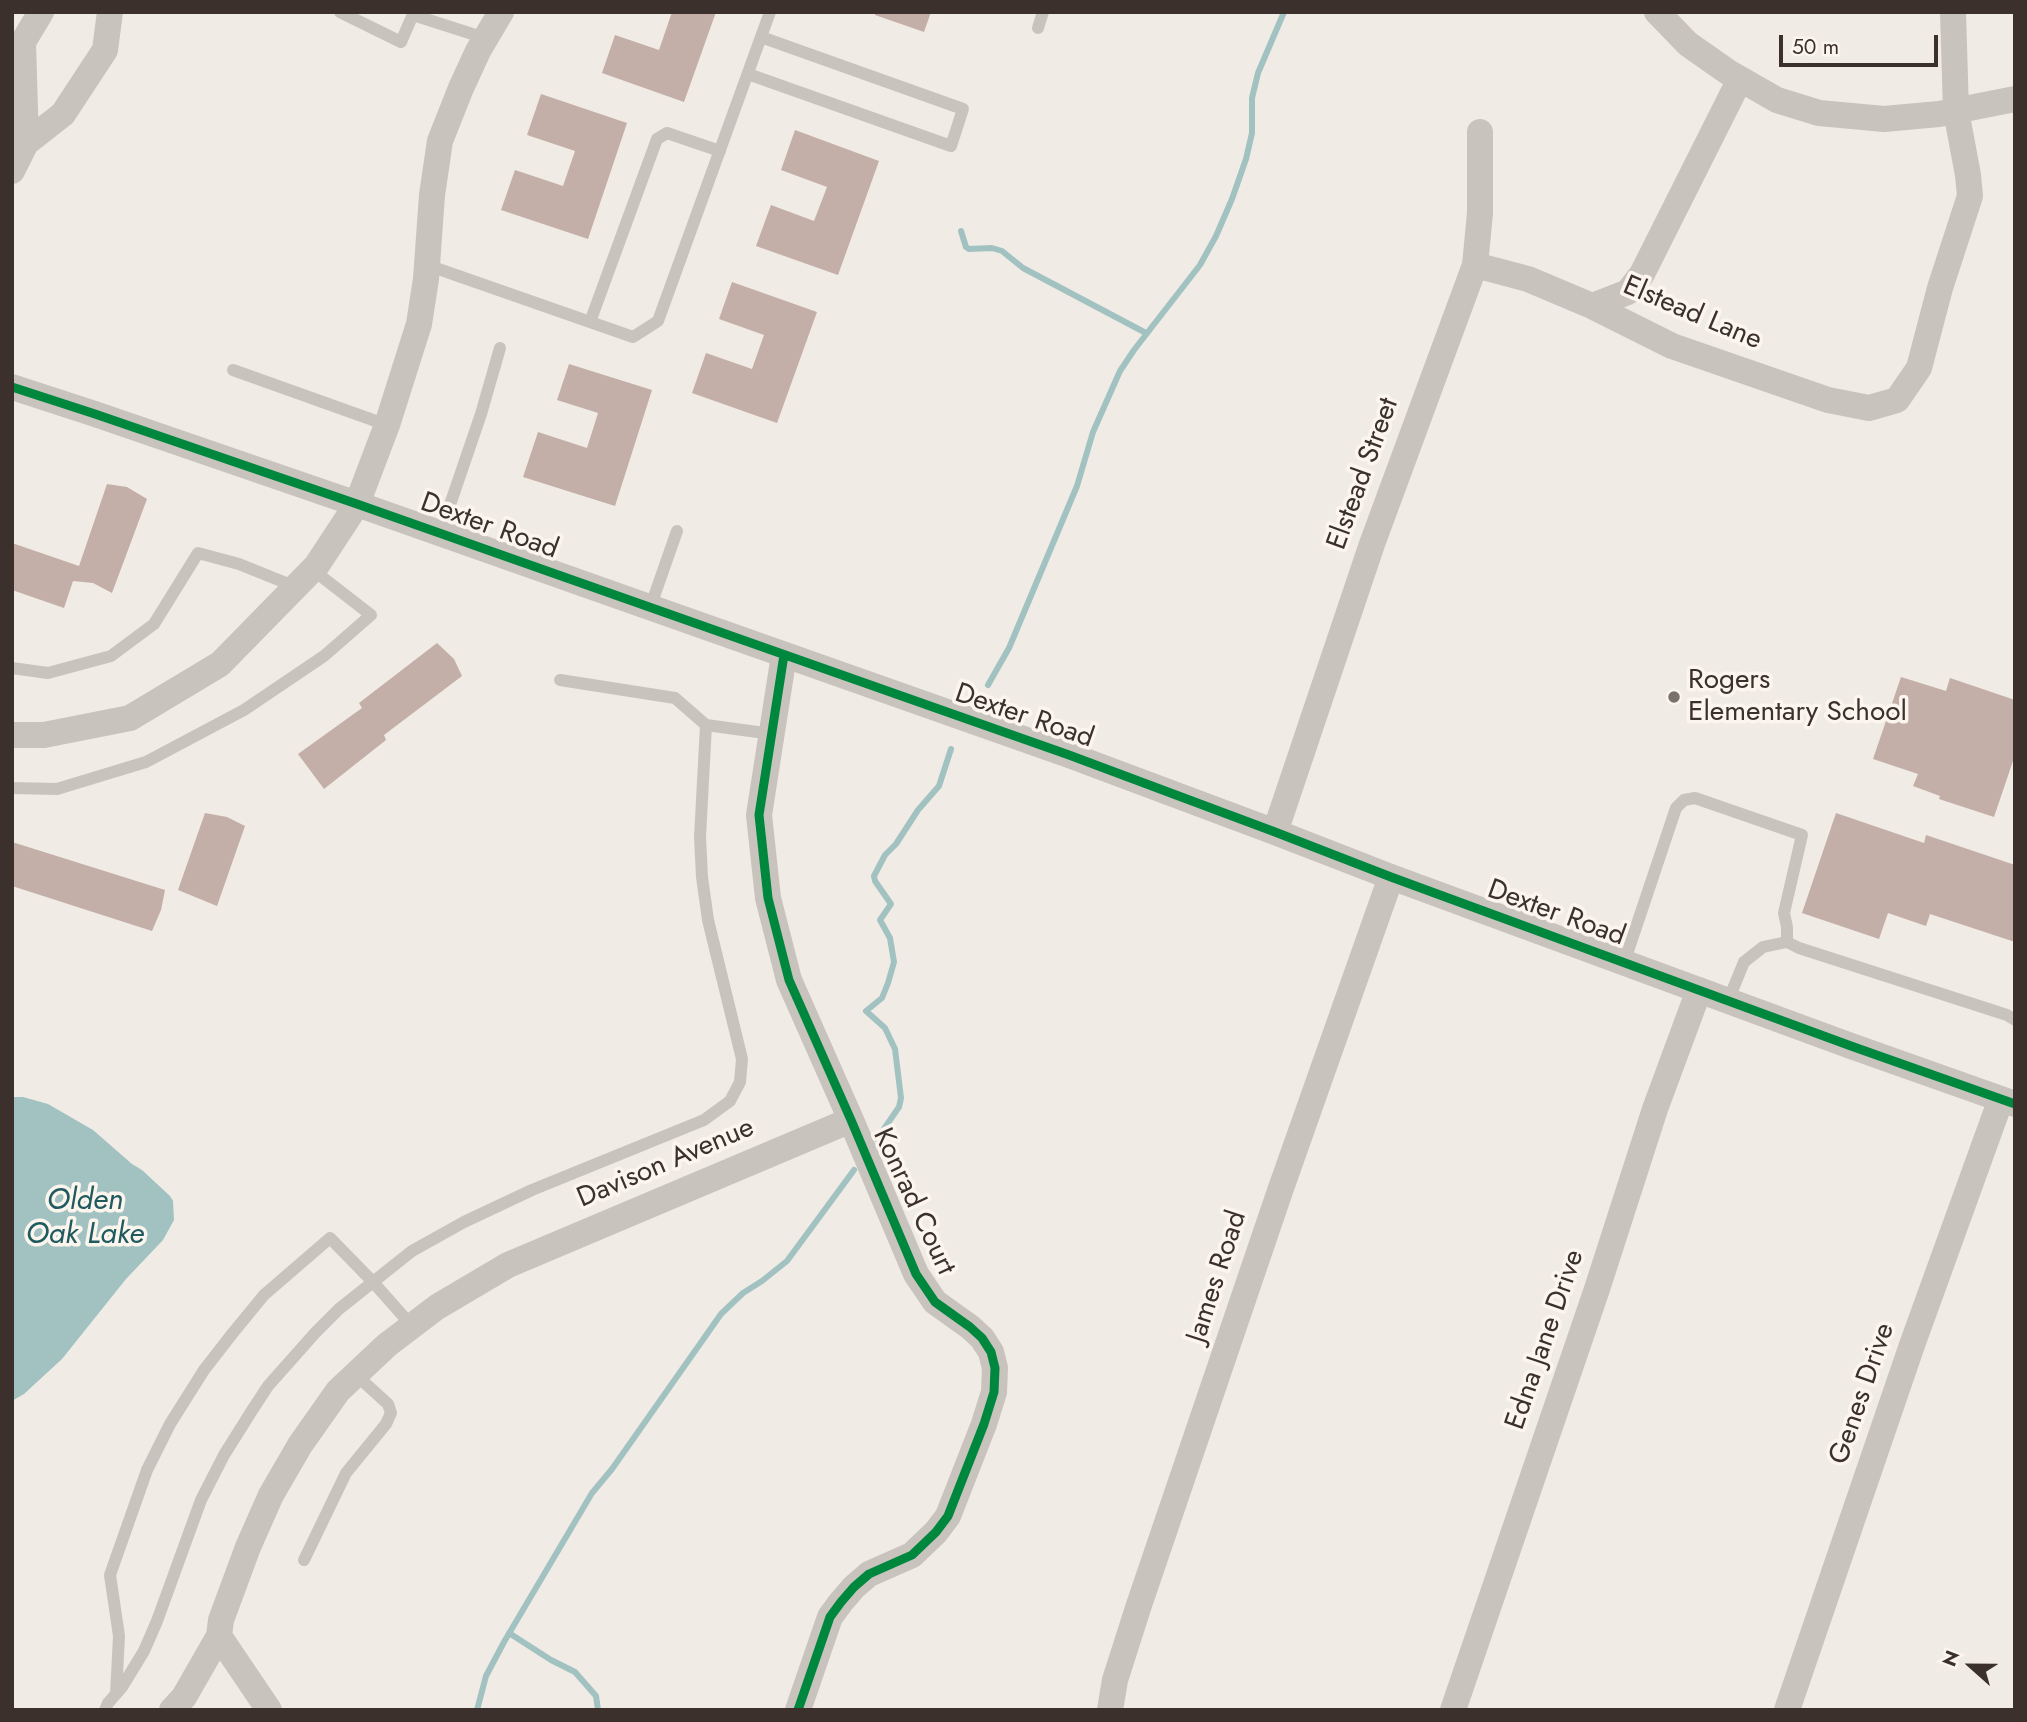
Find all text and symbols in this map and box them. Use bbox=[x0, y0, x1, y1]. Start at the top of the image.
scale bar bbox=[1782, 21, 1941, 65]
text: 50 m bbox=[1792, 32, 1839, 62]
street label: Elstead Lane bbox=[1618, 270, 1766, 358]
street label: Elstead Street bbox=[1321, 394, 1407, 554]
street label: Dexter Road bbox=[415, 487, 563, 567]
place label: Rogers Elementary School bbox=[1688, 664, 1907, 730]
street label: Dexter Road bbox=[950, 678, 1098, 756]
marker: Rogers Elementary School bbox=[1666, 689, 1682, 705]
street label: Dexter Road bbox=[1482, 874, 1630, 954]
street label: Davison Avenue bbox=[573, 1112, 759, 1216]
street label: Konrad Court bbox=[864, 1123, 962, 1281]
water label: Olden Oak Lake bbox=[26, 1184, 144, 1254]
street label: James Road bbox=[1181, 1207, 1255, 1347]
street label: Edna Jane Drive bbox=[1500, 1246, 1592, 1434]
street label: Genes Drive bbox=[1823, 1319, 1903, 1469]
north arrow bbox=[1936, 1631, 2006, 1701]
text: N bbox=[1936, 1646, 1966, 1670]

